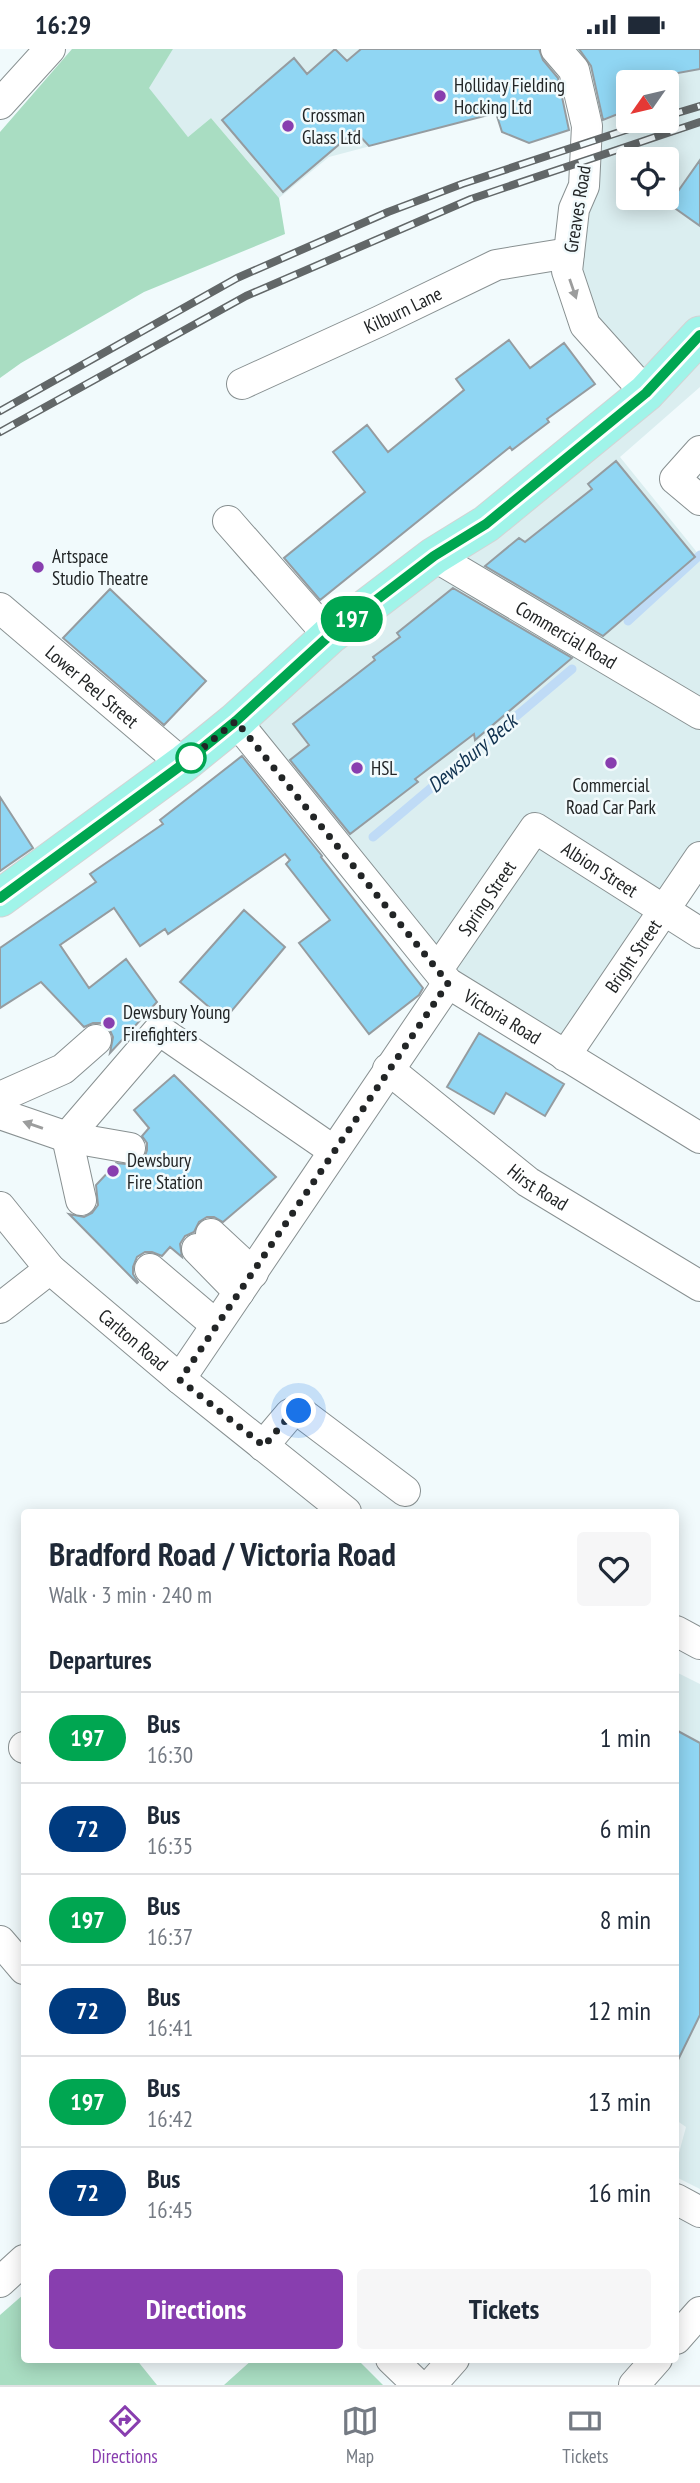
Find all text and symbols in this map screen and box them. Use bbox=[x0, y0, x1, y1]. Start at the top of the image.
text: 16:29 bbox=[35, 8, 91, 41]
north arrow bbox=[616, 70, 679, 133]
map controls bbox=[616, 70, 679, 210]
place label: Holliday Fielding Hocking Ltd bbox=[454, 73, 565, 119]
marker: Holliday Fielding Hocking Ltd bbox=[432, 88, 448, 104]
place label: Crossman Glass Ltd bbox=[302, 103, 365, 149]
marker: Crossman Glass Ltd bbox=[280, 118, 296, 134]
button: locate bbox=[616, 147, 679, 210]
street label: Greaves Road bbox=[558, 164, 596, 254]
one-way arrow bbox=[568, 278, 579, 299]
street label: Kilburn Lane bbox=[360, 281, 446, 339]
place label: Artspace Studio Theatre bbox=[52, 544, 148, 590]
marker: Artspace Studio Theatre bbox=[30, 559, 46, 575]
street label: Commercial Road bbox=[511, 595, 621, 674]
line badge: 197 bbox=[312, 596, 392, 642]
text: 197 bbox=[335, 603, 369, 634]
street label: Lower Peel Street bbox=[41, 640, 144, 733]
water label: Dewsbury Beck bbox=[422, 706, 525, 798]
unlabelled marker bbox=[176, 743, 206, 773]
marker: Commercial Road Car Park bbox=[603, 755, 619, 771]
place label: HSL bbox=[371, 756, 397, 780]
marker: HSL bbox=[349, 760, 365, 776]
place label: Commercial Road Car Park bbox=[566, 773, 657, 819]
street label: Albion Street bbox=[557, 836, 643, 903]
street label: Spring Street bbox=[453, 855, 521, 940]
street label: Bright Street bbox=[600, 914, 667, 997]
street label: Victoria Road bbox=[459, 983, 546, 1049]
place label: Dewsbury Young Firefighters bbox=[123, 1000, 230, 1046]
marker: Dewsbury Young Firefighters bbox=[101, 1015, 117, 1031]
one-way arrow bbox=[23, 1119, 44, 1130]
place label: Dewsbury Fire Station bbox=[127, 1148, 203, 1194]
street label: Hirst Road bbox=[503, 1158, 573, 1216]
marker: Dewsbury Fire Station bbox=[105, 1163, 121, 1179]
street label: Carlton Road bbox=[94, 1303, 173, 1376]
your location bbox=[281, 1393, 316, 1428]
text: Bradford Road / Victoria Road bbox=[49, 1532, 396, 1575]
button: heart bbox=[577, 1532, 651, 1606]
text: Walk · 3 min · 240 m bbox=[49, 1580, 212, 1609]
text: Departures bbox=[49, 1643, 152, 1676]
text: Bus bbox=[147, 1707, 180, 1740]
text: 1 min bbox=[600, 1721, 651, 1754]
text: 197 bbox=[70, 1722, 105, 1753]
text: 16:30 bbox=[147, 1740, 193, 1769]
text: Bus bbox=[147, 1798, 180, 1831]
text: 6 min bbox=[600, 1812, 651, 1845]
text: 72 bbox=[76, 1813, 99, 1844]
text: 16:35 bbox=[147, 1831, 193, 1860]
text: Bus bbox=[147, 1889, 180, 1922]
text: 8 min bbox=[600, 1903, 651, 1936]
text: 197 bbox=[70, 1904, 105, 1935]
text: 16:37 bbox=[147, 1922, 193, 1951]
text: Bus bbox=[147, 1980, 180, 2013]
text: 12 min bbox=[588, 1994, 651, 2027]
text: 72 bbox=[76, 1995, 99, 2026]
text: 16:41 bbox=[147, 2013, 193, 2042]
text: Bus bbox=[147, 2071, 180, 2104]
text: 13 min bbox=[588, 2085, 651, 2118]
text: 197 bbox=[70, 2086, 105, 2117]
text: 16:42 bbox=[147, 2104, 193, 2133]
text: Bus bbox=[147, 2162, 180, 2195]
text: 16 min bbox=[588, 2176, 651, 2209]
text: 72 bbox=[76, 2177, 99, 2208]
text: 16:45 bbox=[147, 2195, 193, 2224]
button: Directions bbox=[49, 2269, 343, 2349]
button: Tickets bbox=[357, 2269, 651, 2349]
tab: Directions bbox=[92, 2402, 158, 2468]
tab: Map bbox=[341, 2402, 379, 2468]
tab: Tickets bbox=[562, 2402, 608, 2468]

